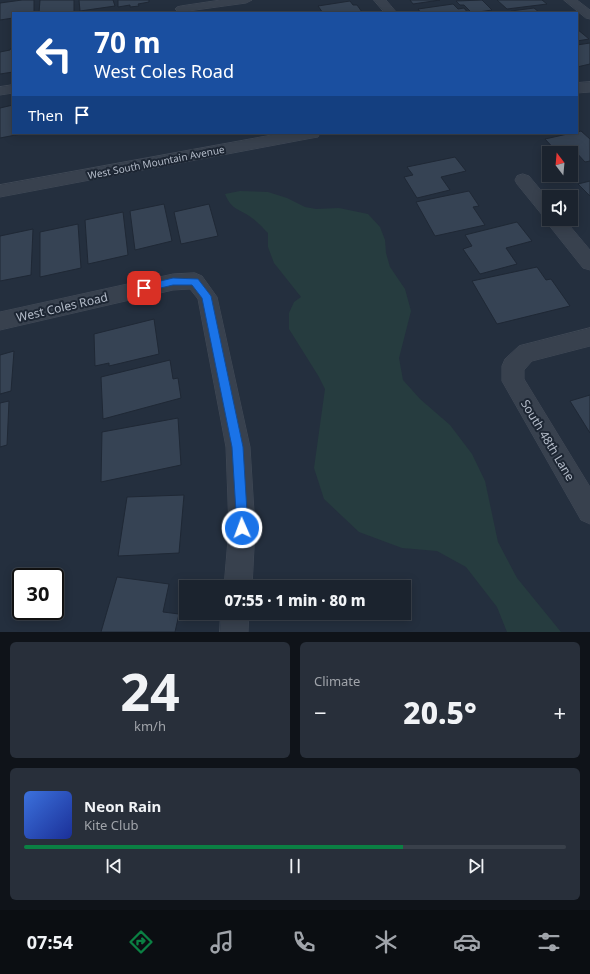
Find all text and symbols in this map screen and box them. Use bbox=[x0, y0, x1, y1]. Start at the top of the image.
text: 70 m bbox=[94, 23, 161, 61]
icon: left bbox=[28, 28, 80, 80]
text: West Coles Road bbox=[94, 59, 234, 83]
icon: arrive bbox=[71, 104, 93, 126]
text: Then bbox=[28, 105, 63, 125]
street label: West South Mountain Avenue bbox=[86, 142, 226, 182]
north arrow bbox=[542, 146, 578, 182]
map controls bbox=[542, 146, 578, 226]
button: sound bbox=[542, 190, 578, 226]
pin bbox=[127, 271, 161, 305]
icon: arrive bbox=[133, 277, 155, 299]
street label: West Coles Road bbox=[15, 288, 109, 326]
street label: South 48th Lane bbox=[517, 396, 579, 484]
position arrow bbox=[221, 507, 263, 549]
speed limit sign: 30 bbox=[12, 568, 64, 620]
text: 07:55 · 1 min · 80 m bbox=[224, 590, 366, 610]
text: 24 bbox=[120, 655, 180, 726]
text: Climate bbox=[314, 672, 360, 690]
text: 20.5° bbox=[403, 692, 477, 733]
text: − bbox=[314, 697, 327, 727]
text: + bbox=[553, 697, 566, 727]
text: km/h bbox=[134, 717, 166, 735]
text: Neon Rain bbox=[84, 796, 161, 816]
text: Kite Club bbox=[84, 816, 138, 834]
icon: previous bbox=[103, 855, 125, 877]
icon: pause bbox=[284, 855, 306, 877]
icon: next bbox=[465, 855, 487, 877]
icon: directions bbox=[127, 928, 155, 956]
icon: music bbox=[208, 928, 236, 956]
icon: phone bbox=[290, 928, 318, 956]
icon: climate bbox=[372, 928, 400, 956]
icon: car bbox=[453, 928, 481, 956]
icon: filters bbox=[535, 928, 563, 956]
text: 07:54 bbox=[27, 930, 73, 954]

